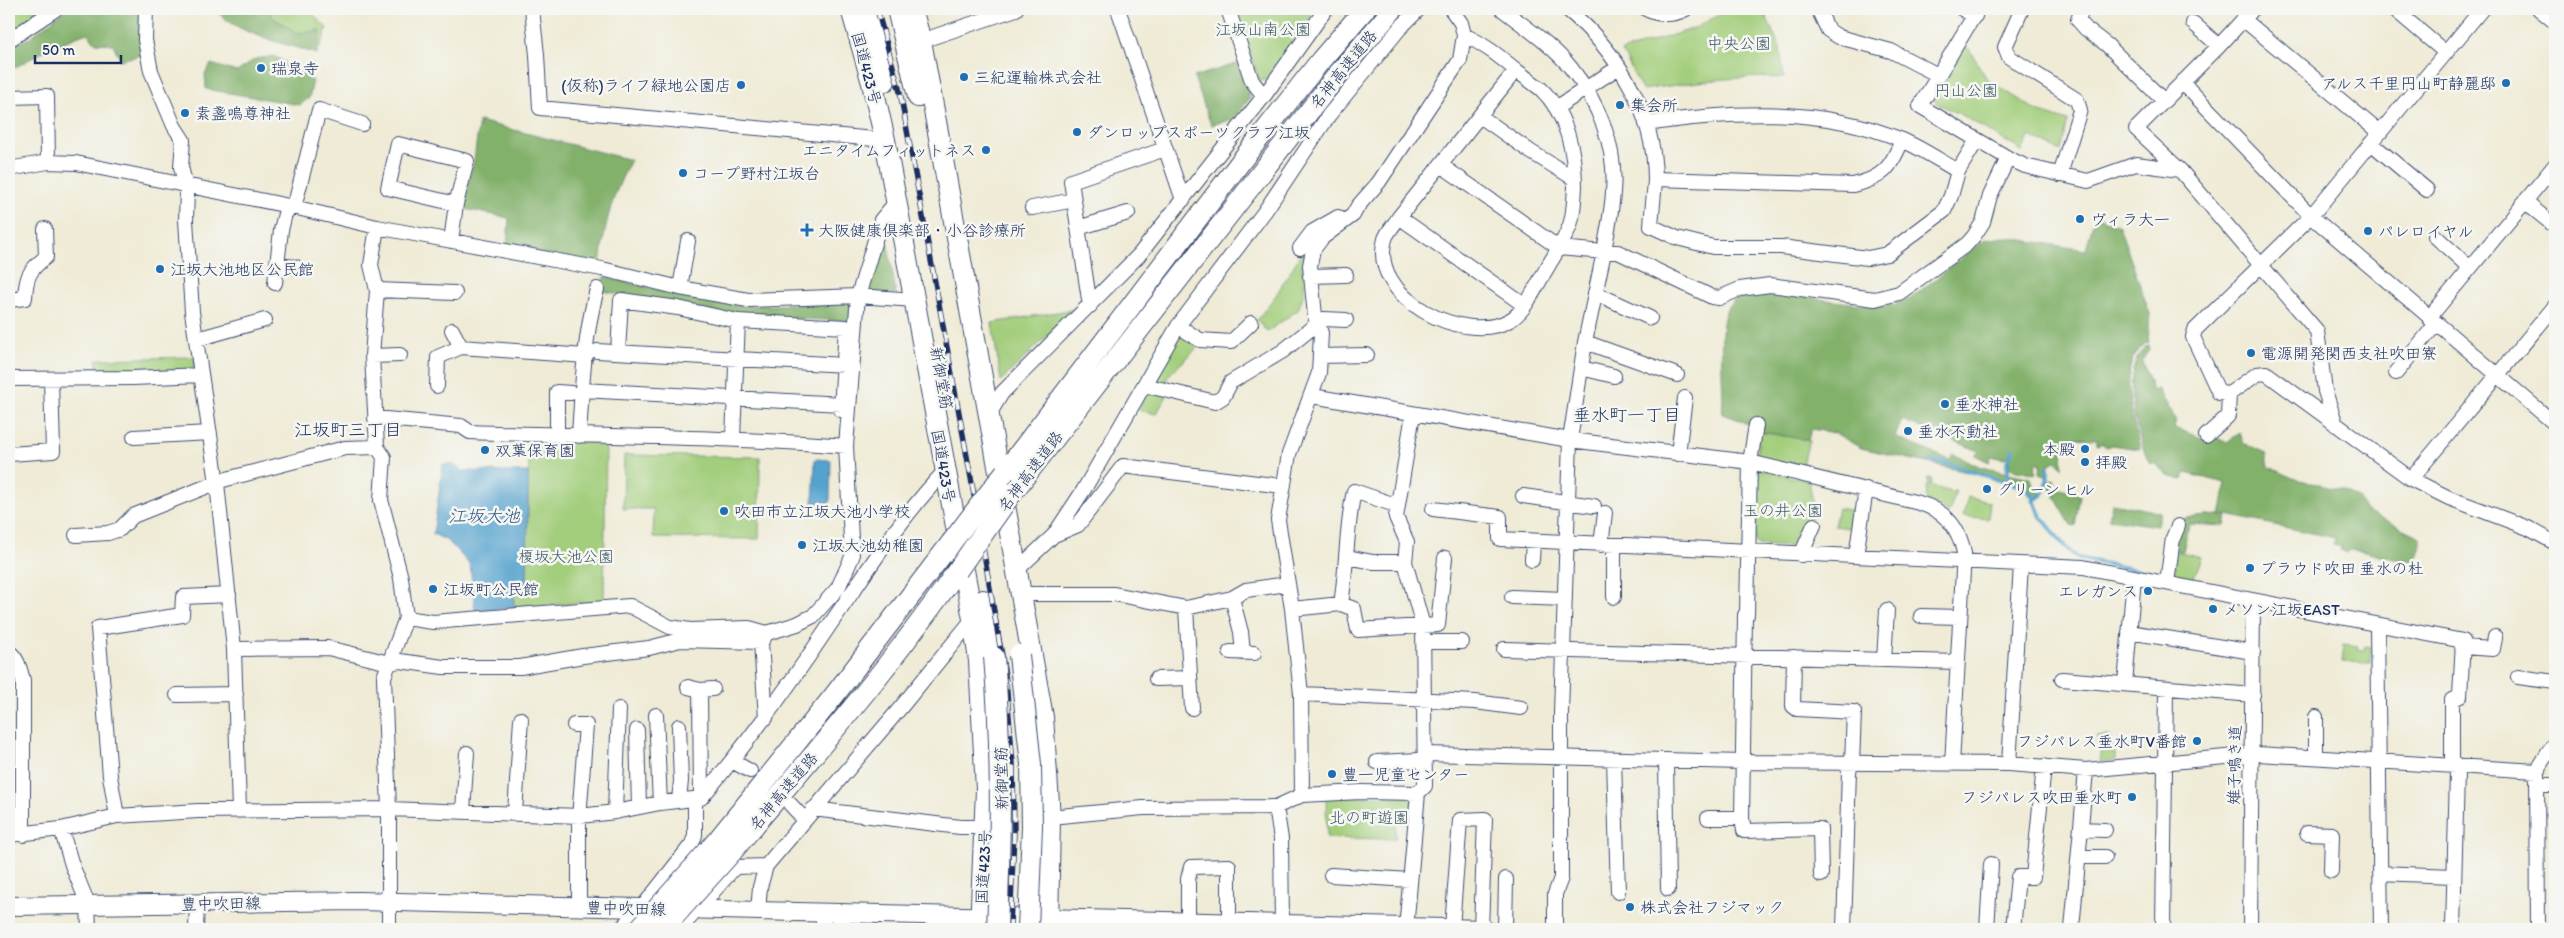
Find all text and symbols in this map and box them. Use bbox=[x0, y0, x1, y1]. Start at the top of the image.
park label: 江坂山南公園 bbox=[1215, 20, 1311, 39]
street label: 名神高速道路 bbox=[1306, 26, 1381, 113]
street label: 国道423号 bbox=[848, 30, 885, 107]
scale bar bbox=[35, 32, 121, 64]
park label: 中央公園 bbox=[1707, 34, 1771, 53]
text: 50 m bbox=[42, 41, 75, 59]
place label: 瑞泉寺 bbox=[271, 59, 319, 78]
marker: 瑞泉寺 bbox=[255, 62, 267, 74]
place label: 三紀運輸株式会社 bbox=[974, 68, 1102, 87]
marker: 三紀運輸株式会社 bbox=[958, 71, 970, 83]
place label: アルス千里円山町静麗邸 bbox=[2321, 74, 2496, 93]
place label: (仮称)ライフ緑地公園店 bbox=[561, 76, 731, 95]
marker: アルス千里円山町静麗邸 bbox=[2500, 77, 2512, 89]
marker: (仮称)ライフ緑地公園店 bbox=[735, 79, 747, 91]
park label: 円山公園 bbox=[1934, 81, 1998, 100]
place label: 集会所 bbox=[1630, 96, 1678, 115]
marker: 集会所 bbox=[1614, 99, 1626, 111]
place label: 素盞嗚尊神社 bbox=[195, 104, 291, 123]
marker: 素盞嗚尊神社 bbox=[179, 107, 191, 119]
place label: ダンロップスポーツクラブ江坂 bbox=[1087, 123, 1310, 142]
marker: ダンロップスポーツクラブ江坂 bbox=[1071, 126, 1083, 138]
place label: エニタイムフィットネス bbox=[802, 141, 976, 160]
marker: エニタイムフィットネス bbox=[980, 144, 992, 156]
place label: コープ野村江坂台 bbox=[693, 164, 820, 183]
marker: コープ野村江坂台 bbox=[677, 167, 689, 179]
place label: ヴィラ大一 bbox=[2090, 210, 2170, 229]
marker: ヴィラ大一 bbox=[2074, 213, 2086, 225]
place label: 大阪健康倶楽部・小谷診療所 bbox=[818, 221, 1026, 240]
place label: パレロイヤル bbox=[2378, 222, 2474, 241]
marker: 大阪健康倶楽部・小谷診療所 bbox=[800, 223, 814, 237]
marker: パレロイヤル bbox=[2362, 225, 2374, 237]
place label: 江坂大池地区公民館 bbox=[170, 260, 314, 279]
marker: 江坂大池地区公民館 bbox=[154, 263, 166, 275]
place label: 電源開発関西支社吹田寮 bbox=[2261, 344, 2437, 363]
street label: 新御堂筋 bbox=[927, 345, 956, 411]
marker: 電源開発関西支社吹田寮 bbox=[2245, 347, 2257, 359]
place label: 垂水神社 bbox=[1955, 395, 2019, 414]
marker: 垂水神社 bbox=[1939, 398, 1951, 410]
district label: 垂水町一丁目 bbox=[1573, 404, 1681, 426]
district label: 江坂町三丁目 bbox=[294, 419, 402, 441]
place label: 垂水不動社 bbox=[1918, 422, 1998, 441]
marker: 垂水不動社 bbox=[1902, 425, 1914, 437]
street label: 名神高速道路 bbox=[994, 427, 1067, 515]
street label: 国道423号 bbox=[928, 428, 959, 505]
place label: 本殿 bbox=[2043, 440, 2075, 459]
place label: 双葉保育園 bbox=[495, 441, 575, 460]
marker: 本殿 bbox=[2079, 443, 2091, 455]
marker: 双葉保育園 bbox=[479, 444, 491, 456]
place label: 拝殿 bbox=[2095, 453, 2127, 472]
marker: 拝殿 bbox=[2079, 456, 2091, 468]
place label: グリーン ヒル bbox=[1997, 480, 2095, 499]
marker: グリーン ヒル bbox=[1981, 483, 1993, 495]
park label: 玉の井公園 bbox=[1743, 501, 1823, 520]
place label: 吹田市立江坂大池小学校 bbox=[734, 502, 910, 521]
water label: 江坂大池 bbox=[448, 505, 521, 527]
marker: 吹田市立江坂大池小学校 bbox=[718, 505, 730, 517]
place label: 江坂大池幼稚園 bbox=[812, 536, 924, 555]
marker: 江坂大池幼稚園 bbox=[796, 539, 808, 551]
park label: 榎坂大池公園 bbox=[518, 547, 614, 566]
place label: プラウド吹田 垂水の杜 bbox=[2260, 559, 2424, 578]
marker: プラウド吹田 垂水の杜 bbox=[2244, 562, 2256, 574]
place label: 江坂町公民館 bbox=[443, 580, 539, 599]
place label: エレガンス bbox=[2058, 582, 2138, 601]
marker: 江坂町公民館 bbox=[427, 583, 439, 595]
marker: エレガンス bbox=[2142, 585, 2154, 597]
place label: メソン江坂EAST bbox=[2223, 600, 2340, 619]
marker: メソン江坂EAST bbox=[2207, 603, 2219, 615]
street label: 雉子鳴き道 bbox=[2224, 725, 2245, 805]
place label: フジパレス垂水町V番館 bbox=[2017, 732, 2187, 751]
marker: フジパレス垂水町V番館 bbox=[2191, 735, 2203, 747]
street label: 新御堂筋 bbox=[991, 746, 1012, 810]
street label: 名神高速道路 bbox=[745, 748, 822, 834]
place label: 豊一児童センター bbox=[1342, 765, 1469, 784]
marker: 豊一児童センター bbox=[1326, 768, 1338, 780]
place label: フジパレス吹田垂水町 bbox=[1961, 788, 2122, 807]
marker: フジパレス吹田垂水町 bbox=[2126, 791, 2138, 803]
park label: 北の町遊園 bbox=[1329, 808, 1409, 827]
street label: 国道423号 bbox=[972, 829, 995, 905]
street label: 豊中吹田線 bbox=[181, 893, 261, 914]
street label: 豊中吹田線 bbox=[586, 898, 666, 919]
place label: 株式会社フジマック bbox=[1640, 898, 1784, 917]
marker: 株式会社フジマック bbox=[1624, 901, 1636, 913]

